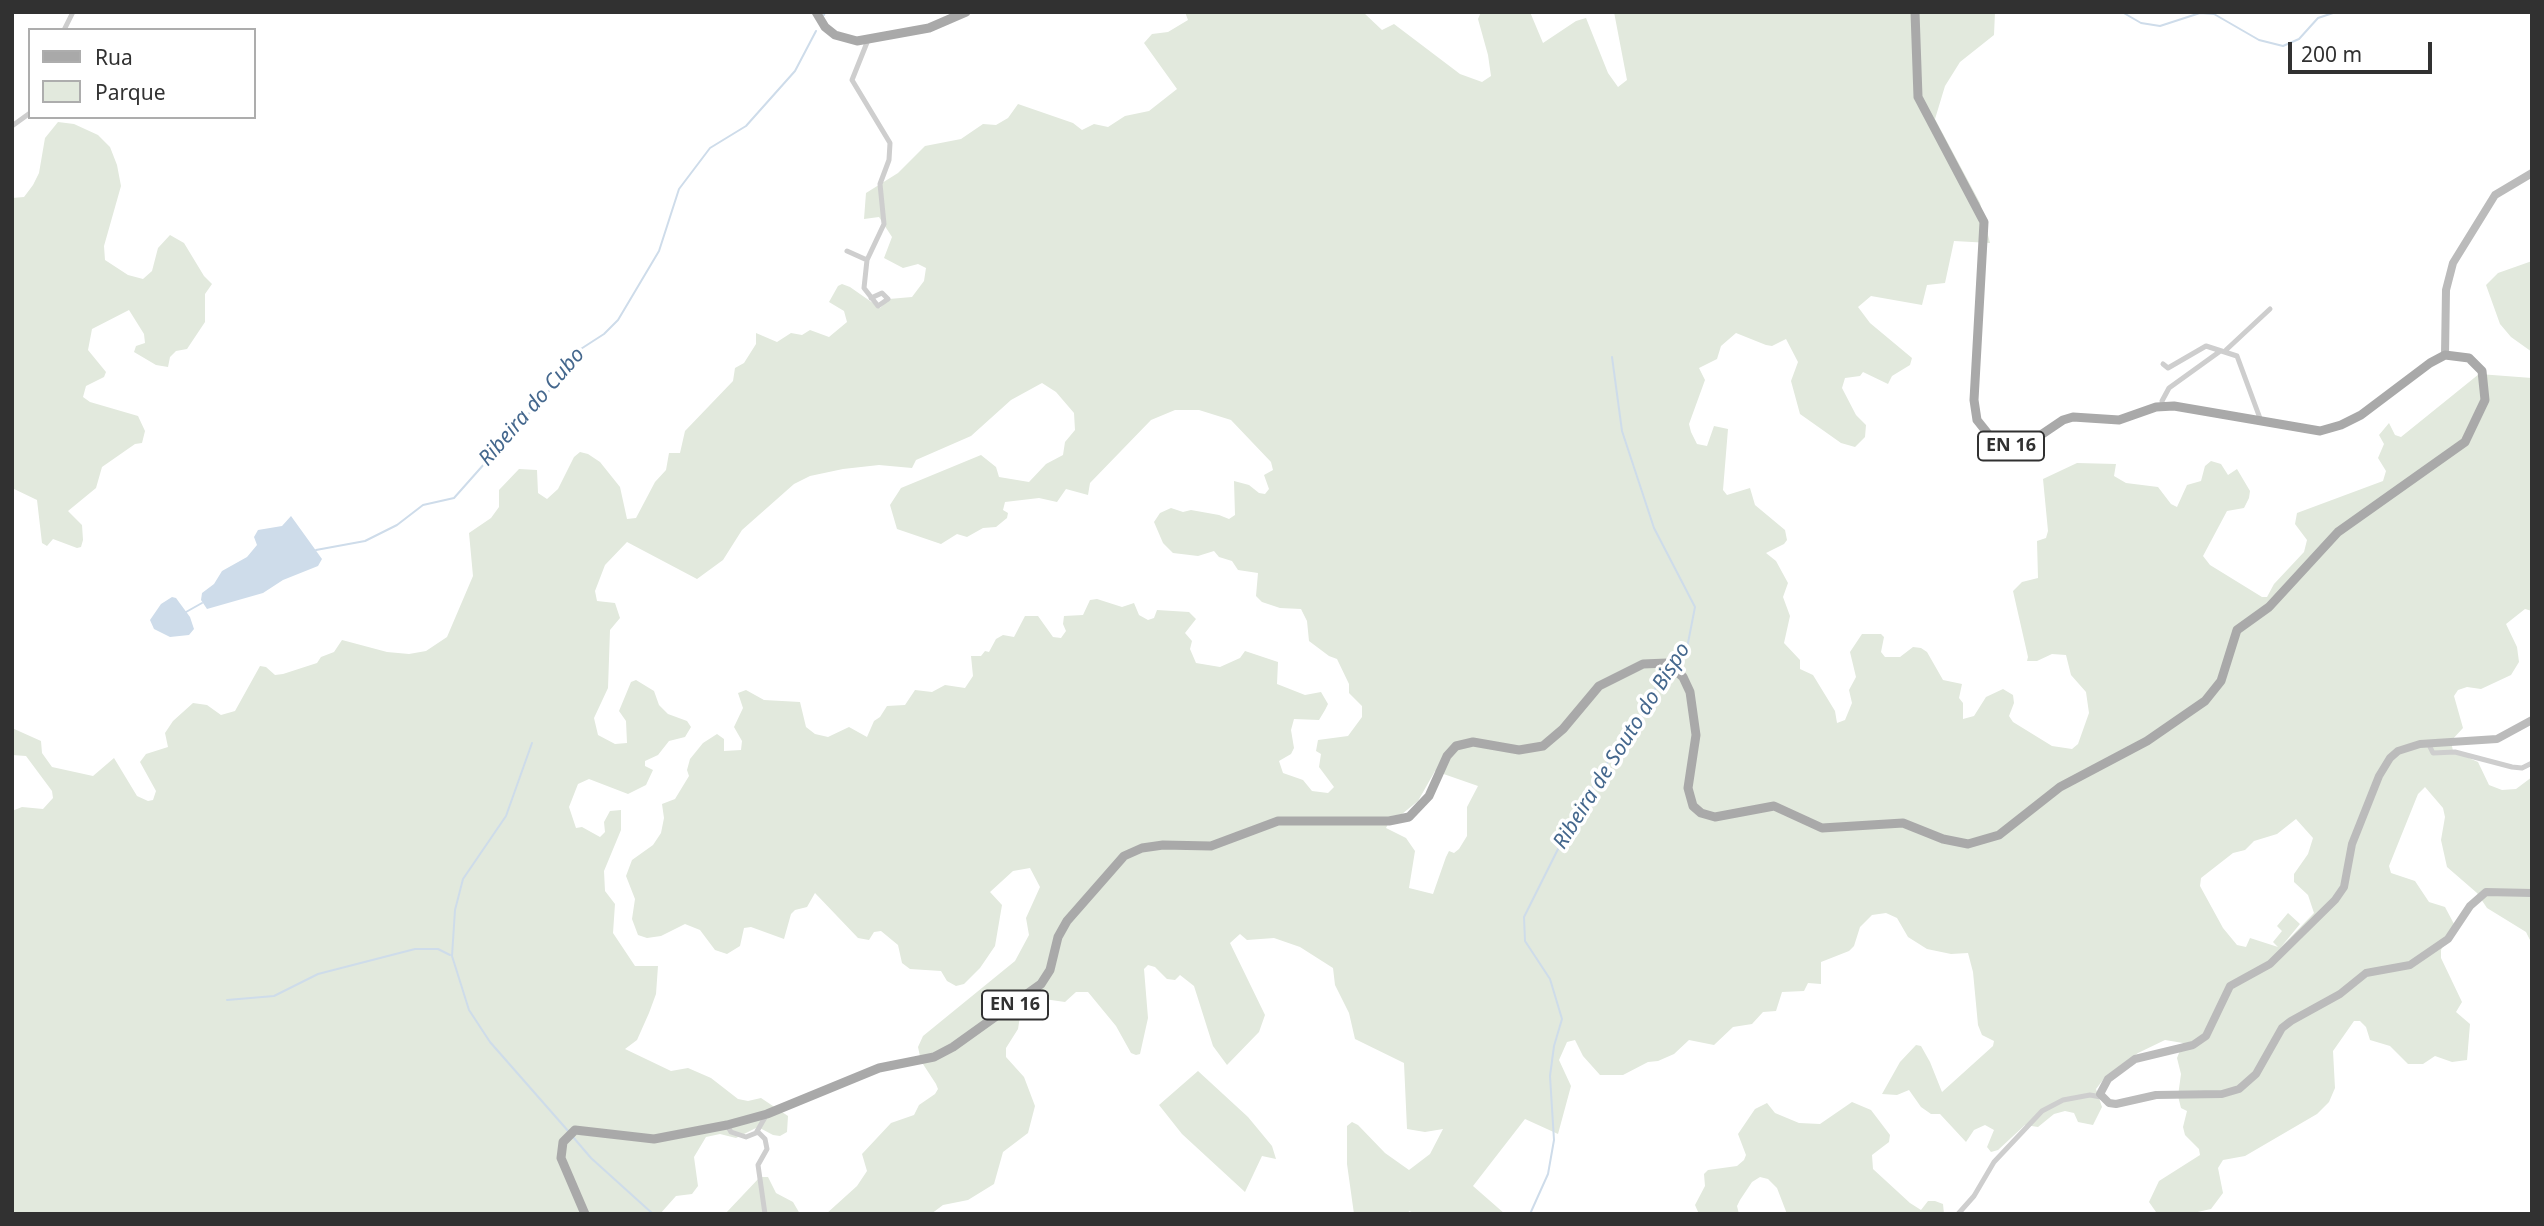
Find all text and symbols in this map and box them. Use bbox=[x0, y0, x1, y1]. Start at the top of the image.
legend bbox=[28, 28, 256, 119]
scale bar bbox=[2292, 28, 2436, 72]
text: 200 m bbox=[2301, 40, 2362, 68]
text: Rua bbox=[95, 43, 133, 71]
text: Parque bbox=[95, 78, 165, 106]
water label: Ribeira do Cubo bbox=[474, 343, 590, 471]
road number: EN 16 bbox=[1978, 432, 2044, 461]
water label: Ribeira de Souto do Bispo bbox=[1548, 638, 1696, 854]
road number: EN 16 bbox=[982, 990, 1048, 1020]

